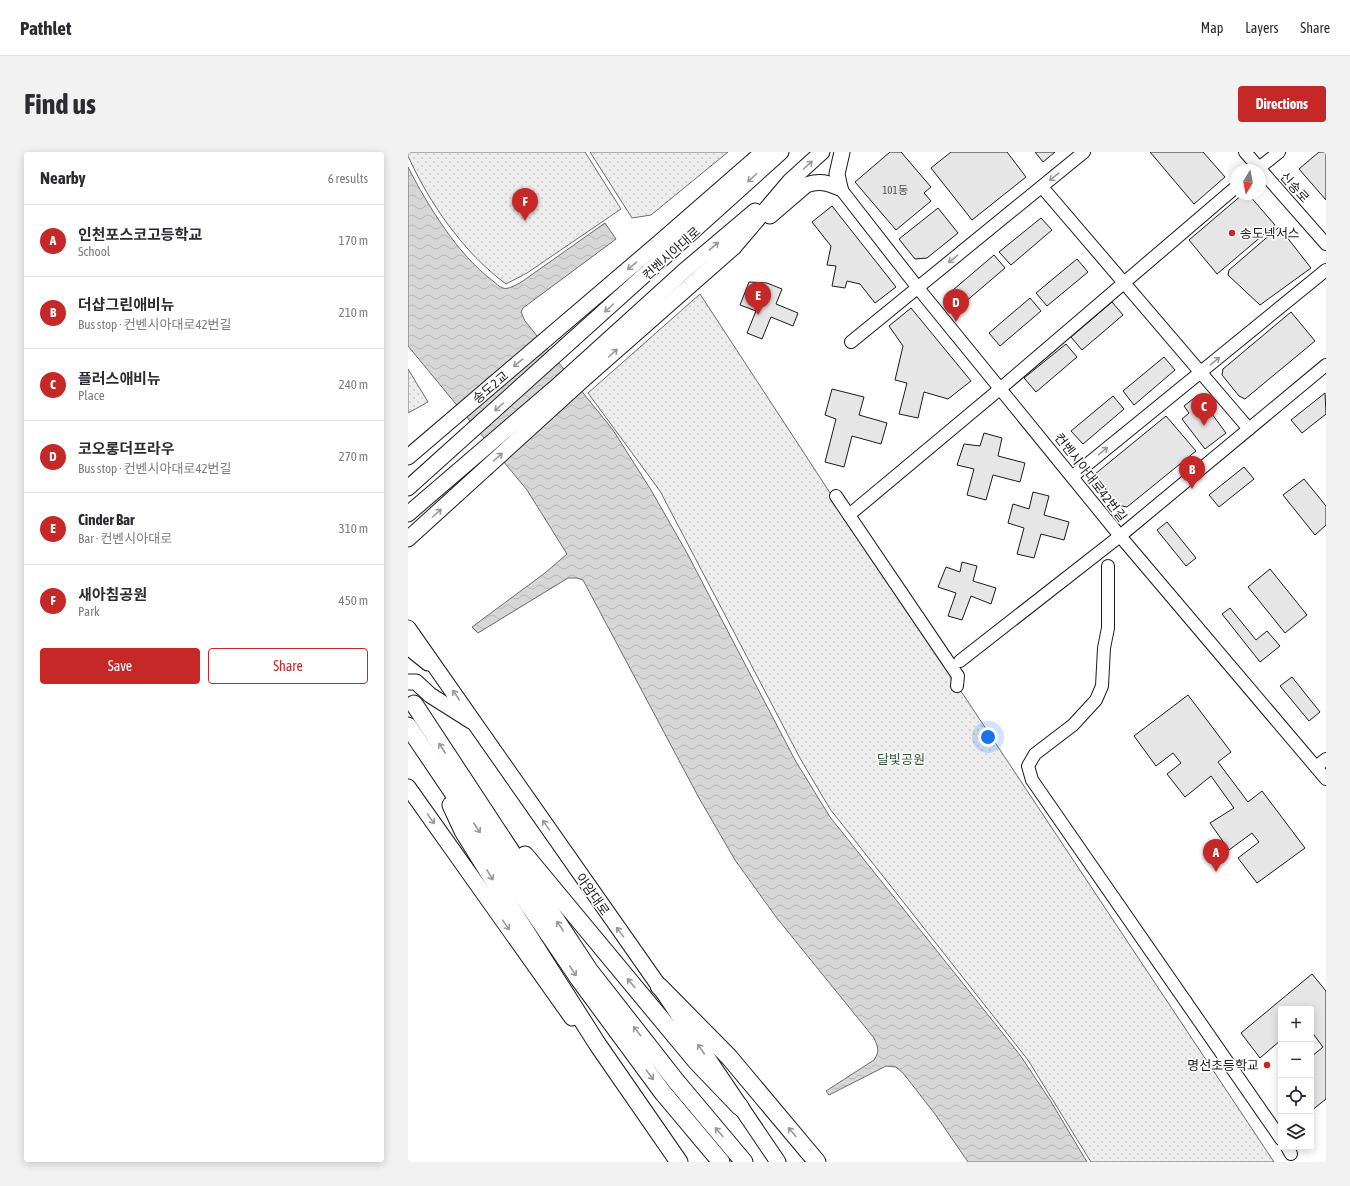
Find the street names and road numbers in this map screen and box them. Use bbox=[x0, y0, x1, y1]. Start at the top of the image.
street label: 신송로 bbox=[1277, 169, 1312, 206]
street label: 컨벤시아대로 bbox=[640, 224, 703, 283]
street label: 송도2교 bbox=[469, 368, 511, 407]
street label: 컨벤시아대로42번길 bbox=[1051, 430, 1130, 524]
street label: 아암대로 bbox=[573, 870, 612, 918]

